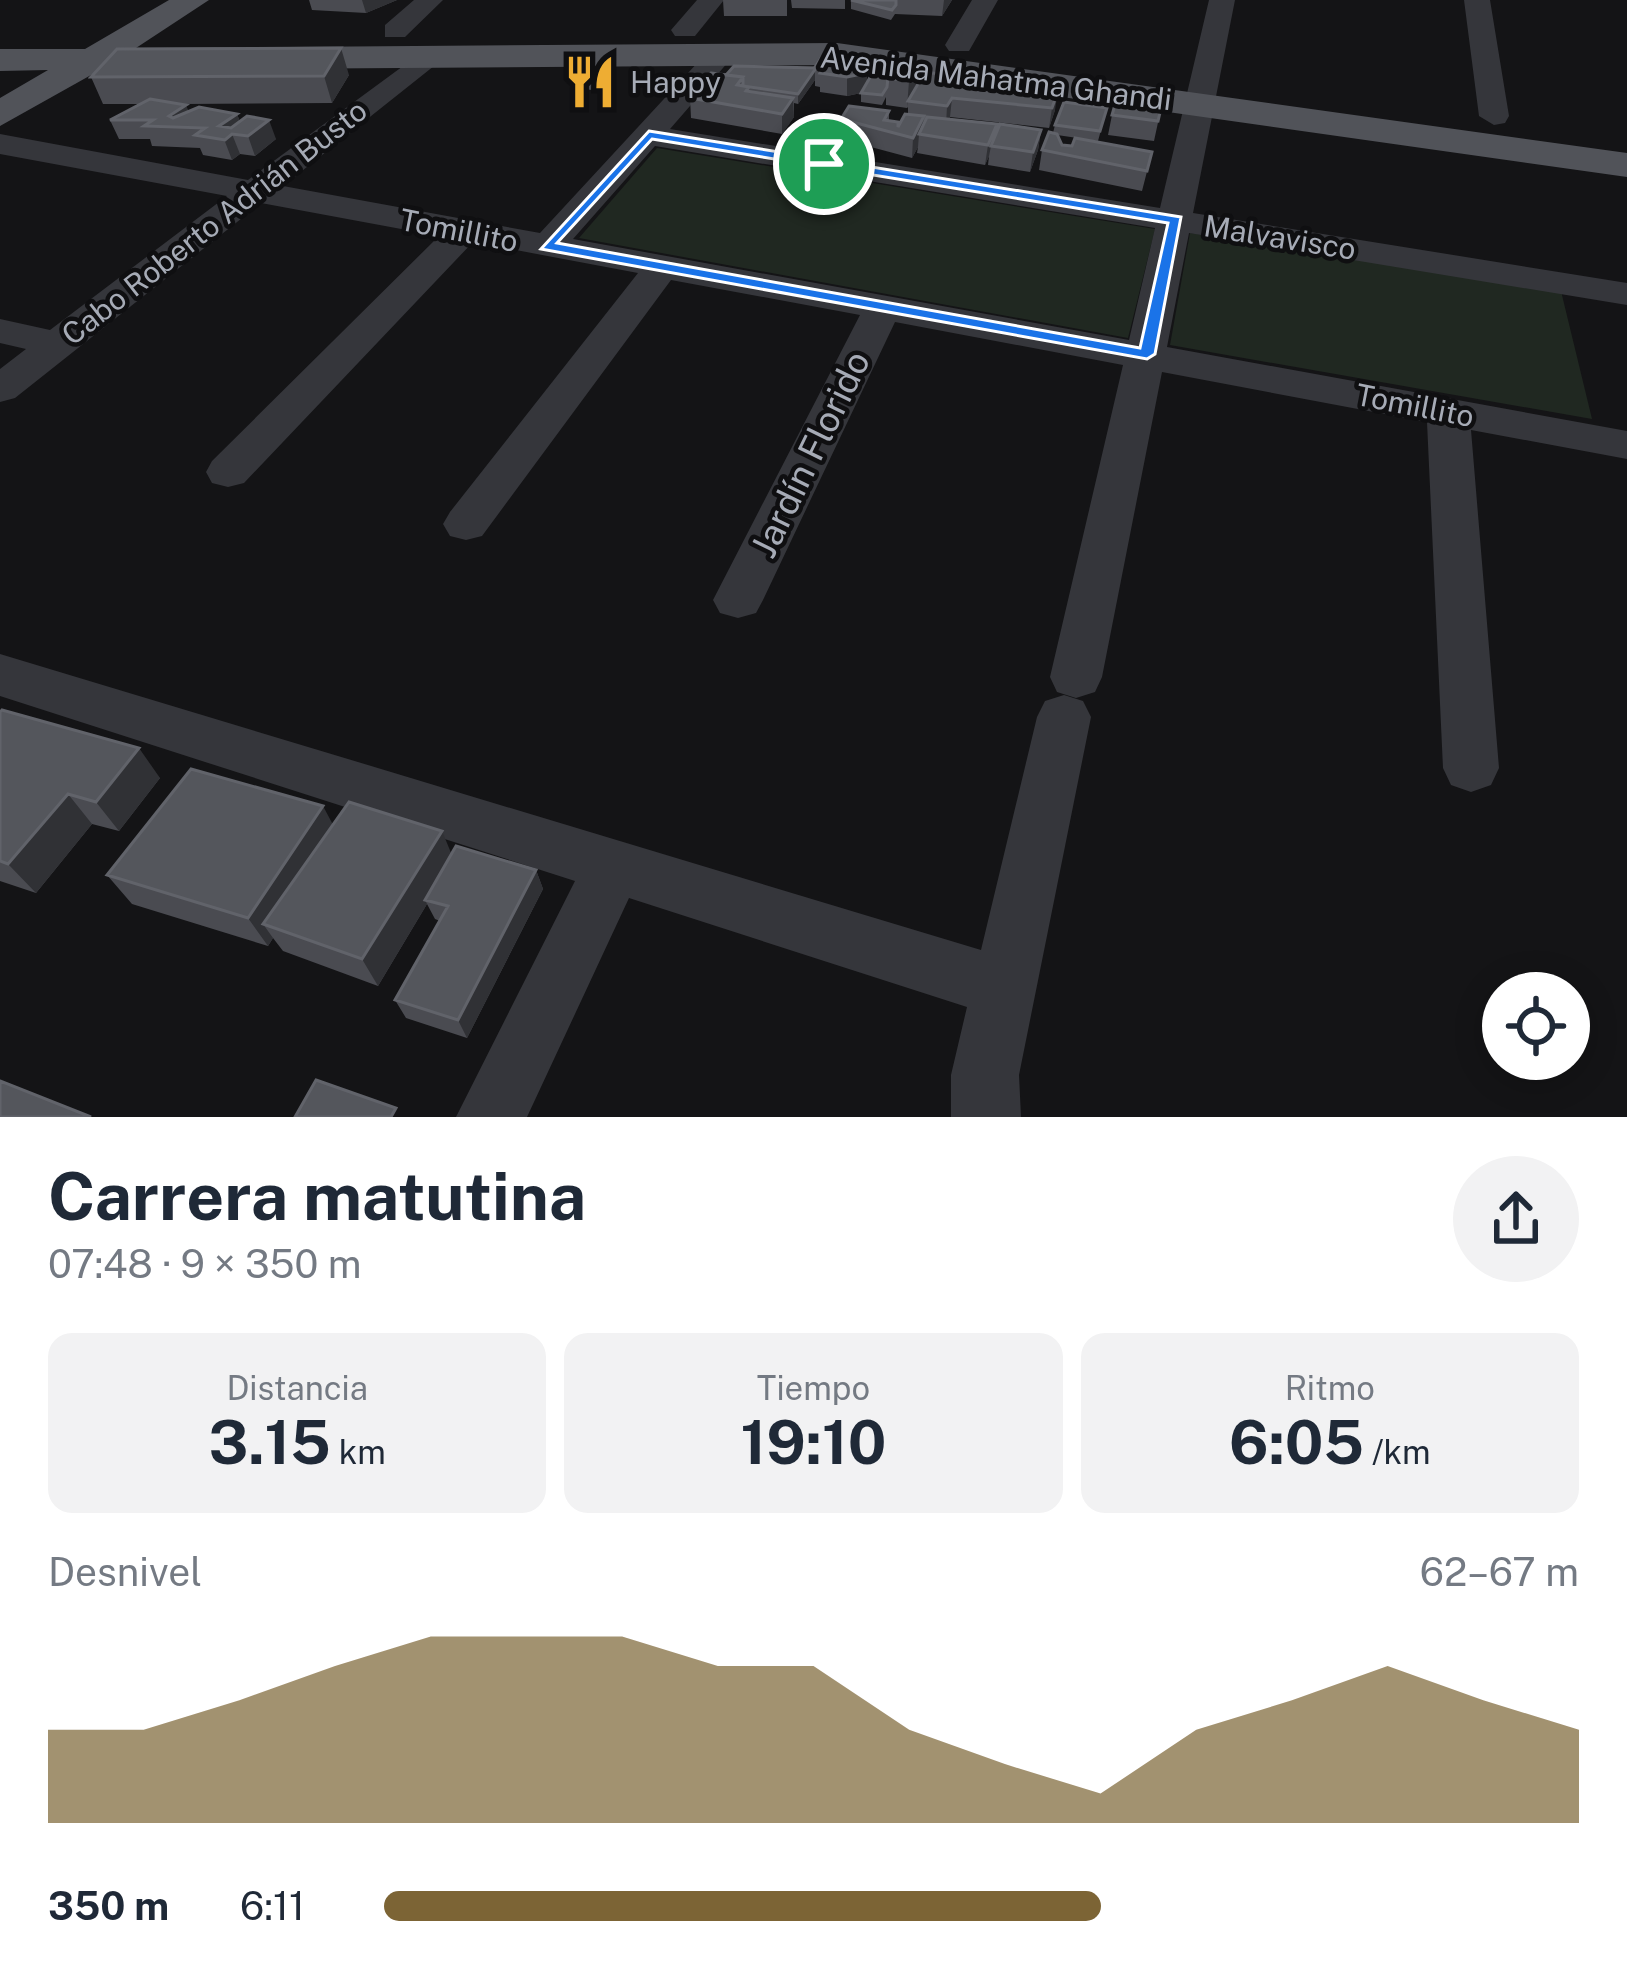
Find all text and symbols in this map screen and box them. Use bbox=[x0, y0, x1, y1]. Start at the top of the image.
street label: Avenida Mahatma Ghandi bbox=[818, 39, 1174, 117]
restaurant icon: Happy bbox=[561, 53, 619, 111]
place label: Happy bbox=[630, 64, 721, 100]
street label: Cabo Roberto Adrián Busto bbox=[54, 92, 374, 352]
pin bbox=[773, 113, 875, 215]
icon: arrive bbox=[791, 131, 857, 197]
street label: Tomillito bbox=[397, 201, 521, 259]
street label: Malvavisco bbox=[1201, 207, 1359, 267]
street label: Jardín Florido bbox=[742, 344, 878, 564]
street label: Tomillito bbox=[1353, 376, 1477, 434]
map controls bbox=[1482, 972, 1590, 1080]
button: locate bbox=[1482, 972, 1590, 1080]
button: share bbox=[1453, 1156, 1579, 1282]
text: Carrera matutina bbox=[48, 1157, 586, 1235]
text: 07:48 · 9 × 350 m bbox=[48, 1241, 362, 1287]
text: Distancia bbox=[226, 1369, 368, 1407]
text: Tiempo bbox=[757, 1369, 870, 1407]
text: Ritmo bbox=[1285, 1369, 1375, 1407]
text: 3.15 bbox=[208, 1407, 331, 1478]
text: 19:10 bbox=[741, 1407, 886, 1478]
text: 6:05 bbox=[1229, 1407, 1364, 1478]
text: km bbox=[331, 1433, 386, 1471]
text: /km bbox=[1364, 1433, 1431, 1471]
text: Desnivel bbox=[48, 1549, 202, 1595]
text: 62–67 m bbox=[1420, 1549, 1579, 1595]
text: 350 m bbox=[48, 1883, 169, 1929]
text: 6:11 bbox=[240, 1883, 305, 1929]

